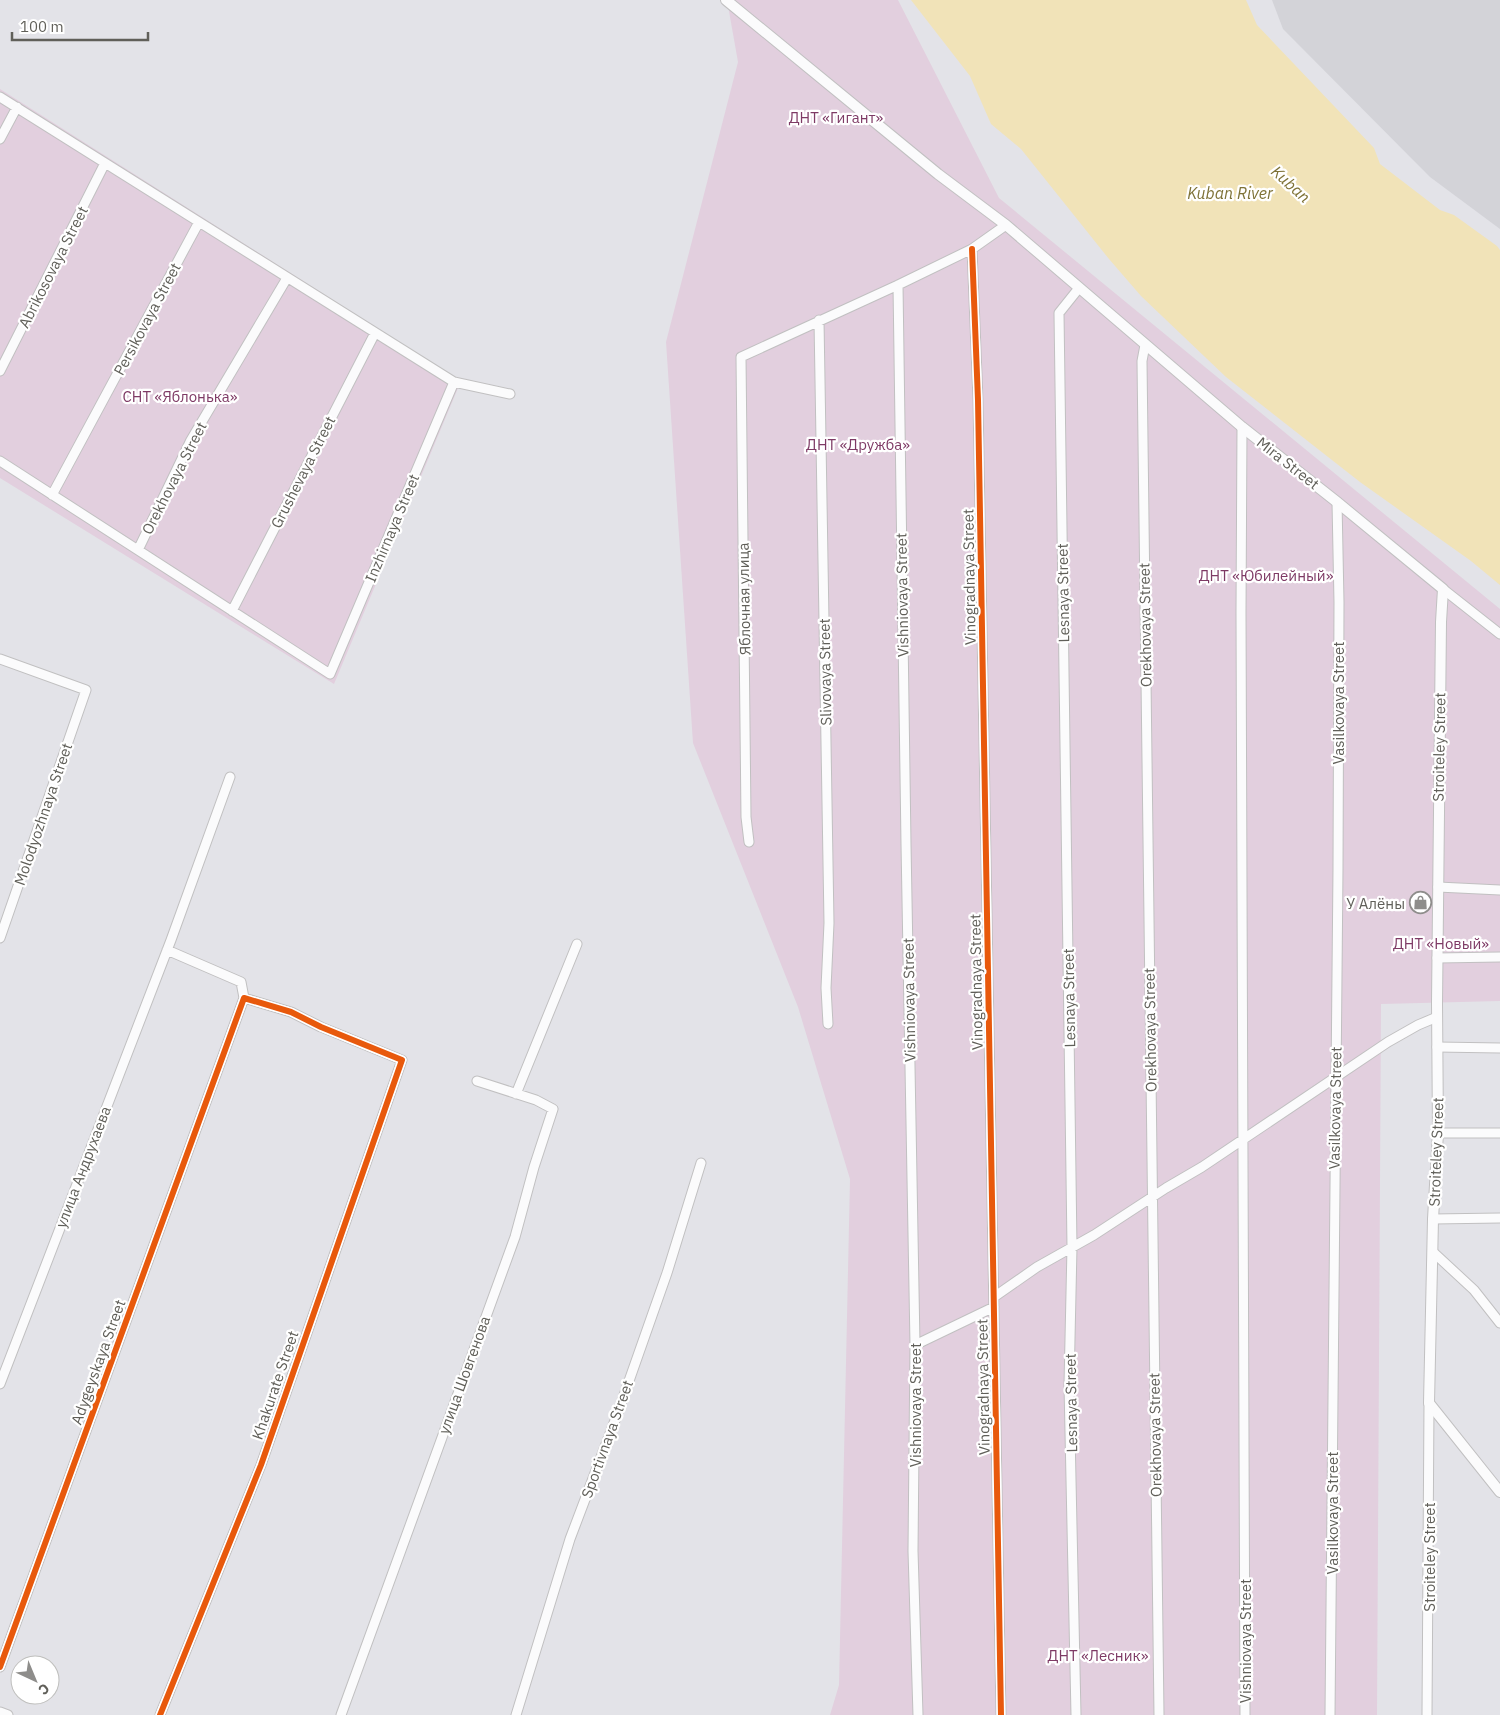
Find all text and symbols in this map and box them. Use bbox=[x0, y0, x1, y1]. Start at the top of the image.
scale bar bbox=[12, 10, 149, 42]
text: 100 m bbox=[20, 17, 64, 36]
park label: ДНТ «Гигант» bbox=[789, 108, 884, 127]
water label: Kuban bbox=[1267, 161, 1315, 207]
water label: Kuban River bbox=[1187, 183, 1274, 203]
street label: Abrikosovaya Street bbox=[14, 203, 92, 331]
street label: Persikovaya Street bbox=[109, 260, 185, 378]
park label: СНТ «Яблонька» bbox=[122, 387, 238, 406]
street label: Grushevaya Street bbox=[266, 413, 340, 531]
street label: Orekhovaya Street bbox=[137, 418, 211, 538]
street label: Mira Street bbox=[1253, 433, 1323, 493]
park label: ДНТ «Дружба» bbox=[806, 435, 910, 454]
street label: Inzhirnaya Street bbox=[361, 471, 423, 585]
street label: Vinogradnaya Street bbox=[958, 509, 980, 645]
street label: Vishniovaya Street bbox=[891, 533, 913, 657]
street label: Яблочная улица bbox=[734, 542, 754, 656]
street label: Lesnaya Street bbox=[1053, 543, 1073, 643]
street label: Orekhovaya Street bbox=[1134, 563, 1156, 687]
park label: ДНТ «Юбилейный» bbox=[1199, 566, 1334, 585]
street label: Slivovaya Street bbox=[815, 618, 835, 726]
street label: Vasilkovaya Street bbox=[1329, 642, 1348, 764]
street label: Stroiteley Street bbox=[1429, 692, 1449, 802]
street label: Molodyozhnaya Street bbox=[10, 740, 76, 888]
shop icon: У Алёны bbox=[1409, 891, 1433, 915]
place label: У Алёны bbox=[1346, 894, 1405, 913]
street label: Vinogradnaya Street bbox=[965, 914, 987, 1050]
park label: ДНТ «Новый» bbox=[1393, 934, 1489, 953]
street label: Vishniovaya Street bbox=[898, 938, 920, 1062]
street label: Lesnaya Street bbox=[1059, 948, 1079, 1048]
street label: Orekhovaya Street bbox=[1139, 968, 1161, 1092]
street label: Vasilkovaya Street bbox=[1324, 1046, 1346, 1170]
street label: Stroiteley Street bbox=[1425, 1097, 1447, 1207]
street label: улица Андрухаева bbox=[51, 1104, 115, 1230]
street label: Adygeyskaya Street bbox=[67, 1297, 129, 1427]
street label: улица Шовгенова bbox=[434, 1313, 494, 1437]
street label: Vinogradnaya Street bbox=[972, 1319, 994, 1455]
street label: Khakurate Street bbox=[247, 1328, 303, 1442]
street label: Vishniovaya Street bbox=[906, 1343, 925, 1467]
street label: Lesnaya Street bbox=[1061, 1353, 1081, 1453]
street label: Orekhovaya Street bbox=[1144, 1373, 1166, 1497]
street label: Sportivnaya Street bbox=[577, 1377, 637, 1501]
street label: Vasilkovaya Street bbox=[1323, 1452, 1342, 1574]
street label: Stroiteley Street bbox=[1420, 1502, 1439, 1612]
street label: Vishniovaya Street bbox=[1236, 1579, 1255, 1703]
park label: ДНТ «Лесник» bbox=[1048, 1646, 1149, 1665]
north arrow bbox=[10, 1655, 60, 1705]
text: С bbox=[34, 1680, 54, 1699]

